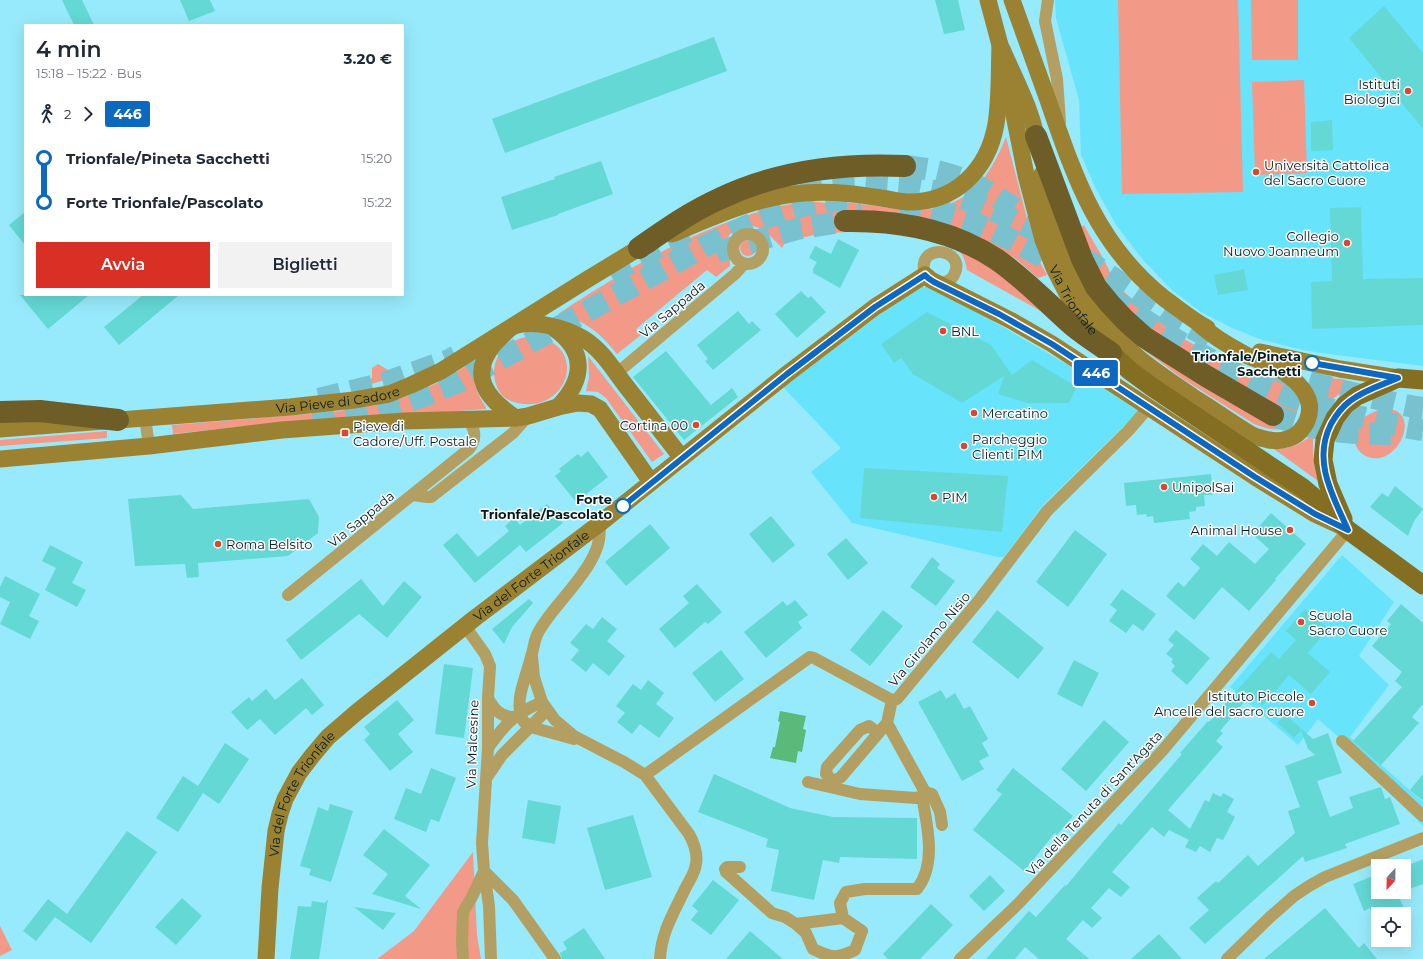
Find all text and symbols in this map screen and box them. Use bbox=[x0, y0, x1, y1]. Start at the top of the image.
text: 4 min bbox=[36, 36, 102, 63]
text: 3.20 € bbox=[344, 49, 392, 68]
text: 15:18 – 15:22 · Bus bbox=[36, 65, 142, 81]
place label: Istituti Biologici bbox=[1344, 76, 1400, 107]
marker: Istituti Biologici bbox=[1403, 86, 1413, 96]
icon: walk bbox=[36, 103, 58, 125]
icon: forward bbox=[77, 103, 99, 125]
text: 446 bbox=[113, 105, 142, 123]
text: 2 bbox=[64, 106, 71, 122]
text: Trionfale/Pineta Sacchetti bbox=[66, 149, 270, 168]
text: 15:20 bbox=[361, 150, 392, 166]
place label: Università Cattolica del Sacro Cuore bbox=[1264, 157, 1389, 188]
marker: Università Cattolica del Sacro Cuore bbox=[1251, 167, 1261, 177]
text: Forte Trionfale/Pascolato bbox=[66, 193, 263, 212]
text: 15:22 bbox=[362, 194, 392, 210]
place label: Collegio Nuovo Joanneum bbox=[1223, 228, 1339, 259]
marker: Collegio Nuovo Joanneum bbox=[1342, 238, 1352, 248]
button: Avvia bbox=[36, 242, 210, 288]
button: Biglietti bbox=[218, 242, 392, 288]
street label: Via Trionfale bbox=[1046, 262, 1102, 338]
street label: Via Sappada bbox=[636, 277, 708, 341]
place label: BNL bbox=[951, 323, 979, 339]
marker: BNL bbox=[938, 326, 948, 336]
place label: Trionfale/Pineta Sacchetti bbox=[1192, 348, 1301, 379]
marker: Trionfale/Pineta Sacchetti bbox=[1304, 355, 1320, 371]
line badge: 446 bbox=[1073, 360, 1119, 386]
text: 446 bbox=[1082, 364, 1110, 382]
street label: Via Pieve di Cadore bbox=[275, 383, 402, 416]
place label: Mercatino bbox=[982, 405, 1048, 421]
marker: Mercatino bbox=[969, 408, 979, 418]
place label: Cortina 00 bbox=[620, 417, 688, 433]
place label: Pieve di Cadore/Uff. Postale bbox=[353, 418, 477, 449]
marker: Cortina 00 bbox=[691, 420, 701, 430]
marker: Pieve di Cadore/Uff. Postale bbox=[340, 428, 350, 438]
place label: Parcheggio Clienti PIM bbox=[972, 431, 1047, 462]
marker: Parcheggio Clienti PIM bbox=[959, 441, 969, 451]
place label: UnipolSai bbox=[1172, 479, 1234, 495]
marker: UnipolSai bbox=[1159, 482, 1169, 492]
street label: Via Sappada bbox=[325, 487, 397, 551]
place label: PIM bbox=[942, 489, 968, 505]
place label: Forte Trionfale/Pascolato bbox=[481, 491, 612, 522]
marker: PIM bbox=[929, 492, 939, 502]
marker: Forte Trionfale/Pascolato bbox=[615, 498, 631, 514]
place label: Animal House bbox=[1190, 522, 1282, 538]
marker: Animal House bbox=[1285, 525, 1295, 535]
street label: Via del Forte Trionfale bbox=[470, 526, 592, 624]
place label: Roma Belsito bbox=[226, 536, 312, 552]
marker: Roma Belsito bbox=[213, 539, 223, 549]
street label: Via Girolamo Nisio bbox=[885, 588, 973, 690]
place label: Scuola Sacro Cuore bbox=[1309, 607, 1388, 638]
marker: Scuola Sacro Cuore bbox=[1296, 617, 1306, 627]
place label: Istituto Piccole Ancelle del sacro cuore bbox=[1154, 688, 1304, 719]
marker: Istituto Piccole Ancelle del sacro cuore bbox=[1307, 698, 1317, 708]
street label: Via Malcesine bbox=[462, 699, 482, 789]
street label: Via del Forte Trionfale bbox=[265, 727, 338, 858]
street label: Via della Tenuta di Sant'Agata bbox=[1023, 727, 1165, 879]
north arrow bbox=[1371, 859, 1411, 899]
map controls bbox=[1371, 859, 1411, 947]
button: locate bbox=[1371, 907, 1411, 947]

